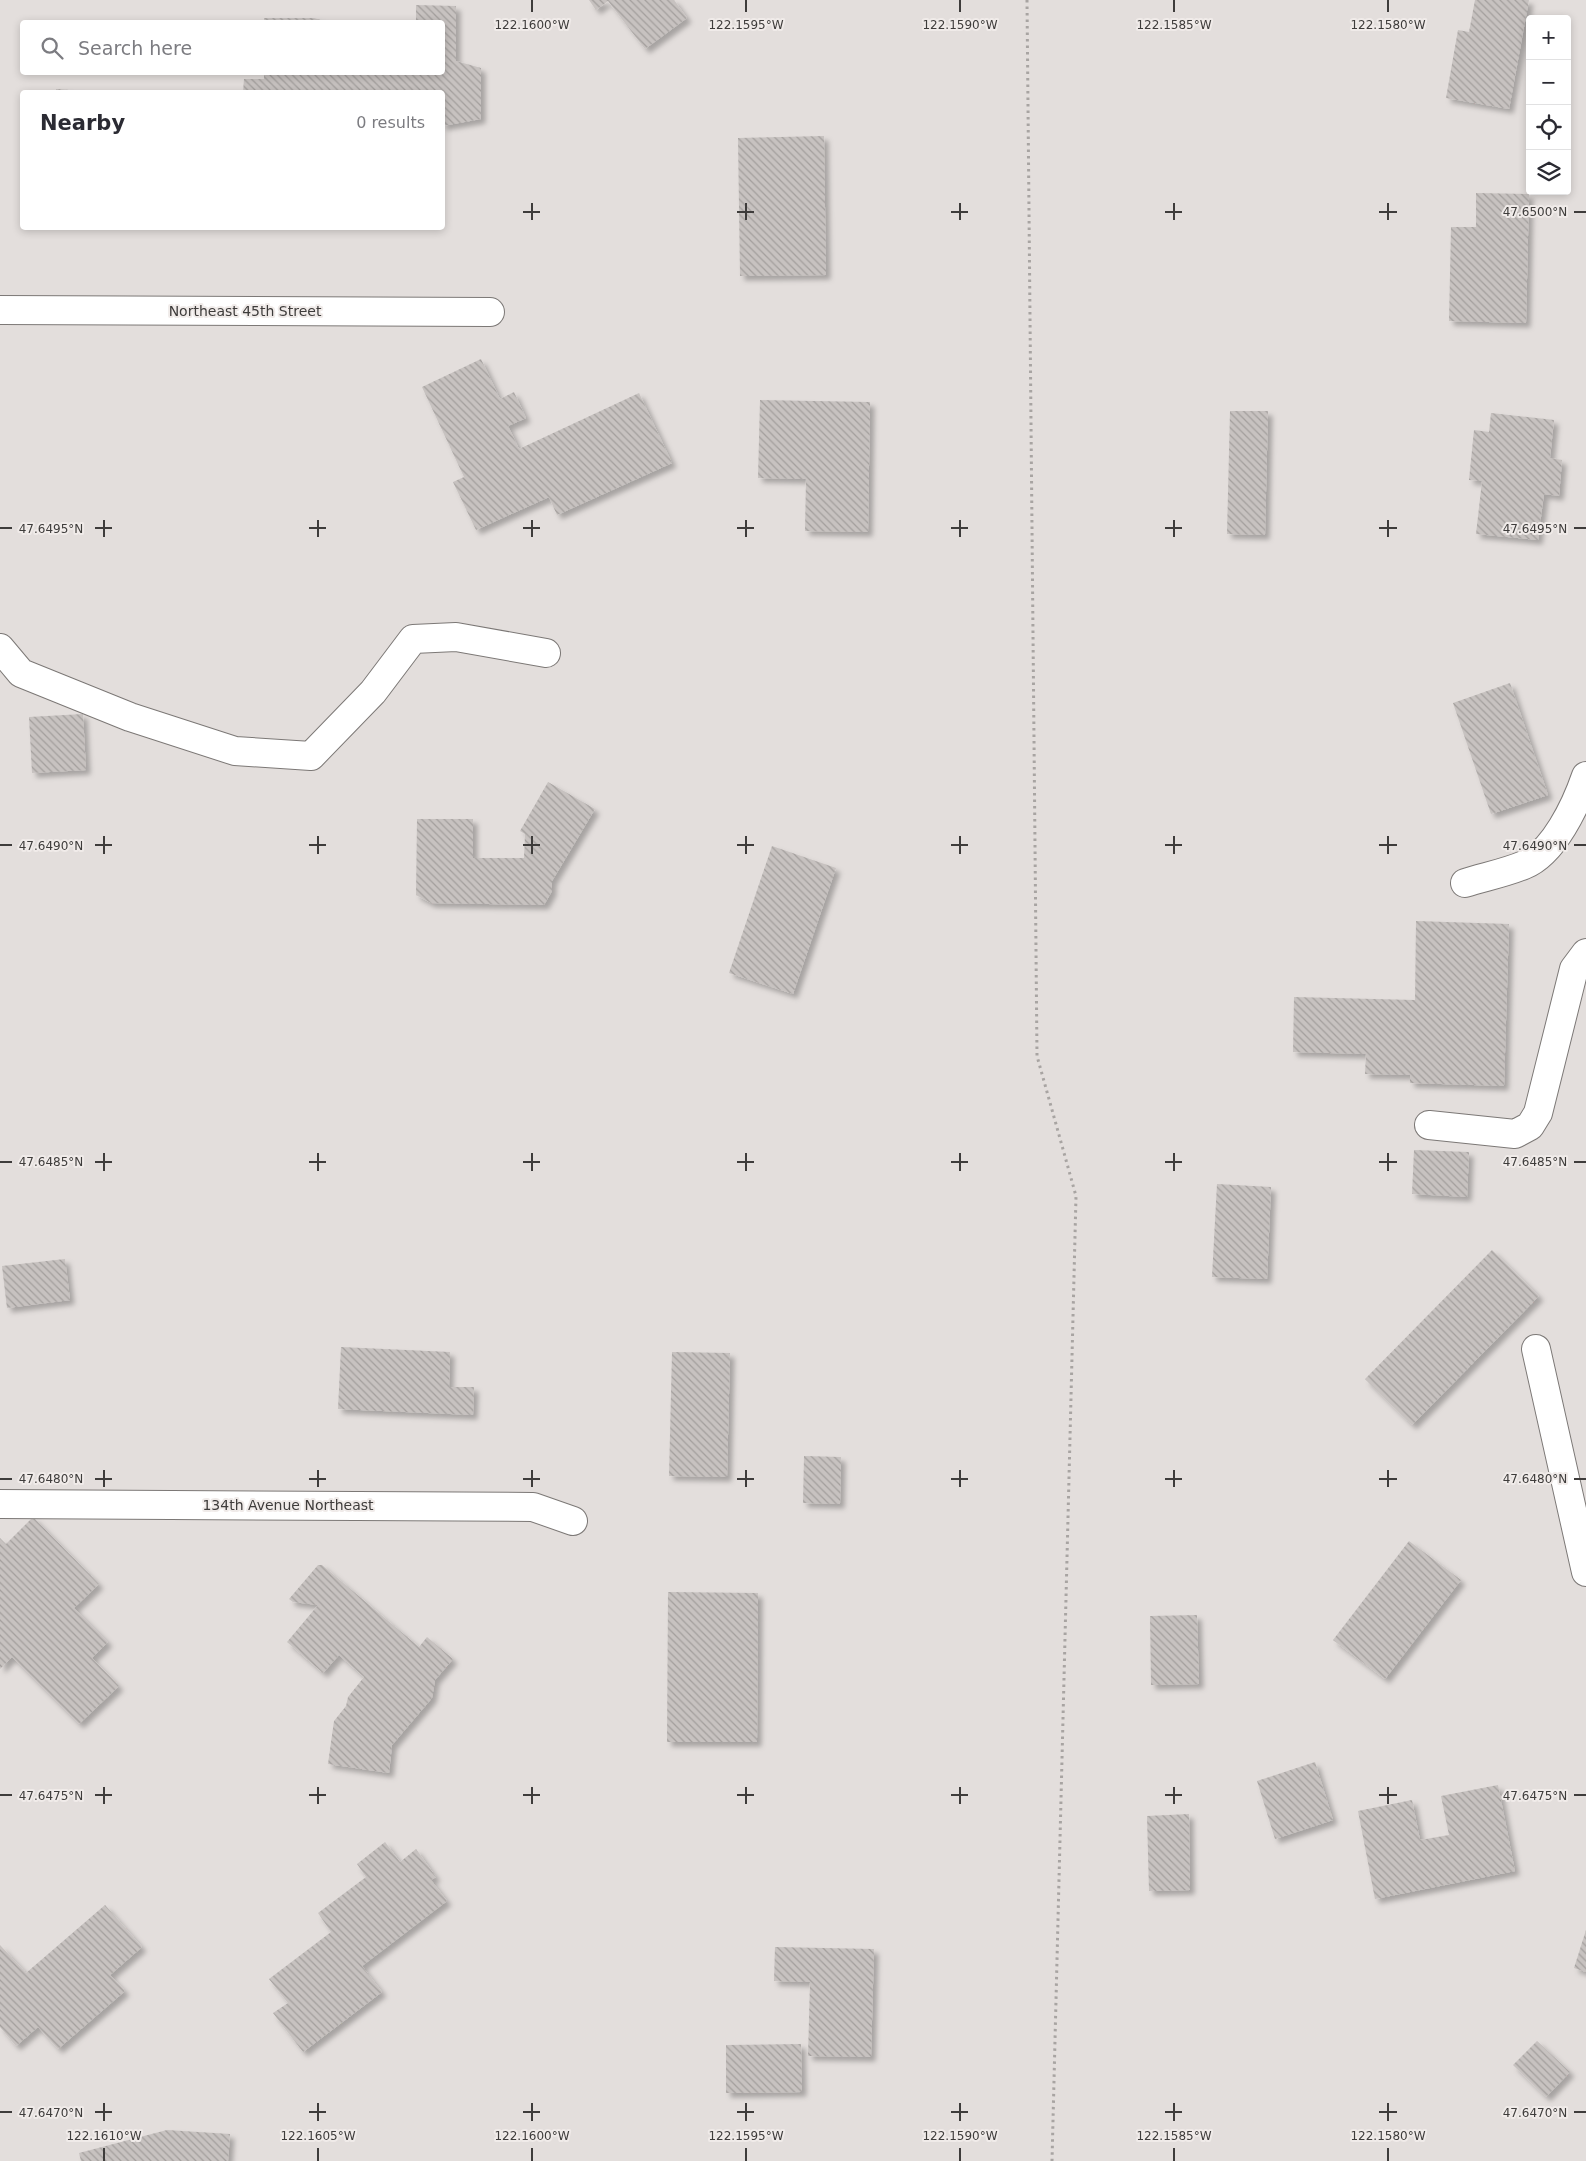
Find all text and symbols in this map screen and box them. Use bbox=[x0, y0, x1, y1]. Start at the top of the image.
map controls bbox=[1526, 15, 1571, 195]
button: + bbox=[1526, 15, 1571, 60]
text: 122.1600°W bbox=[494, 18, 570, 32]
text: 122.1595°W bbox=[708, 18, 784, 32]
text: 122.1590°W bbox=[922, 18, 998, 32]
text: 122.1585°W bbox=[1136, 18, 1212, 32]
text: 122.1580°W bbox=[1350, 18, 1426, 32]
search box bbox=[20, 20, 445, 75]
icon: search bbox=[38, 34, 66, 62]
text: Search here bbox=[78, 37, 192, 59]
button: − bbox=[1526, 60, 1571, 105]
button: locate bbox=[1526, 105, 1571, 150]
text: Nearby bbox=[40, 111, 125, 135]
text: 0 results bbox=[356, 113, 425, 132]
button: layers bbox=[1526, 150, 1571, 195]
text: 47.6500°N bbox=[1503, 205, 1567, 219]
street label: Northeast 45th Street bbox=[169, 303, 322, 319]
text: 47.6495°N bbox=[19, 522, 83, 536]
text: 47.6495°N bbox=[1503, 522, 1567, 536]
text: 47.6490°N bbox=[19, 839, 83, 853]
text: 47.6490°N bbox=[1503, 839, 1567, 853]
text: 47.6485°N bbox=[19, 1155, 83, 1169]
text: 47.6485°N bbox=[1503, 1155, 1567, 1169]
text: 47.6480°N bbox=[19, 1472, 83, 1486]
text: 47.6480°N bbox=[1503, 1472, 1567, 1486]
street label: 134th Avenue Northeast bbox=[202, 1497, 374, 1513]
text: 47.6475°N bbox=[19, 1789, 83, 1803]
text: 47.6475°N bbox=[1503, 1789, 1567, 1803]
text: 47.6470°N bbox=[19, 2106, 83, 2120]
text: 47.6470°N bbox=[1503, 2106, 1567, 2120]
text: 122.1610°W bbox=[66, 2129, 142, 2143]
text: 122.1605°W bbox=[280, 2129, 356, 2143]
text: 122.1600°W bbox=[494, 2129, 570, 2143]
text: 122.1595°W bbox=[708, 2129, 784, 2143]
text: 122.1590°W bbox=[922, 2129, 998, 2143]
text: 122.1585°W bbox=[1136, 2129, 1212, 2143]
text: 122.1580°W bbox=[1350, 2129, 1426, 2143]

